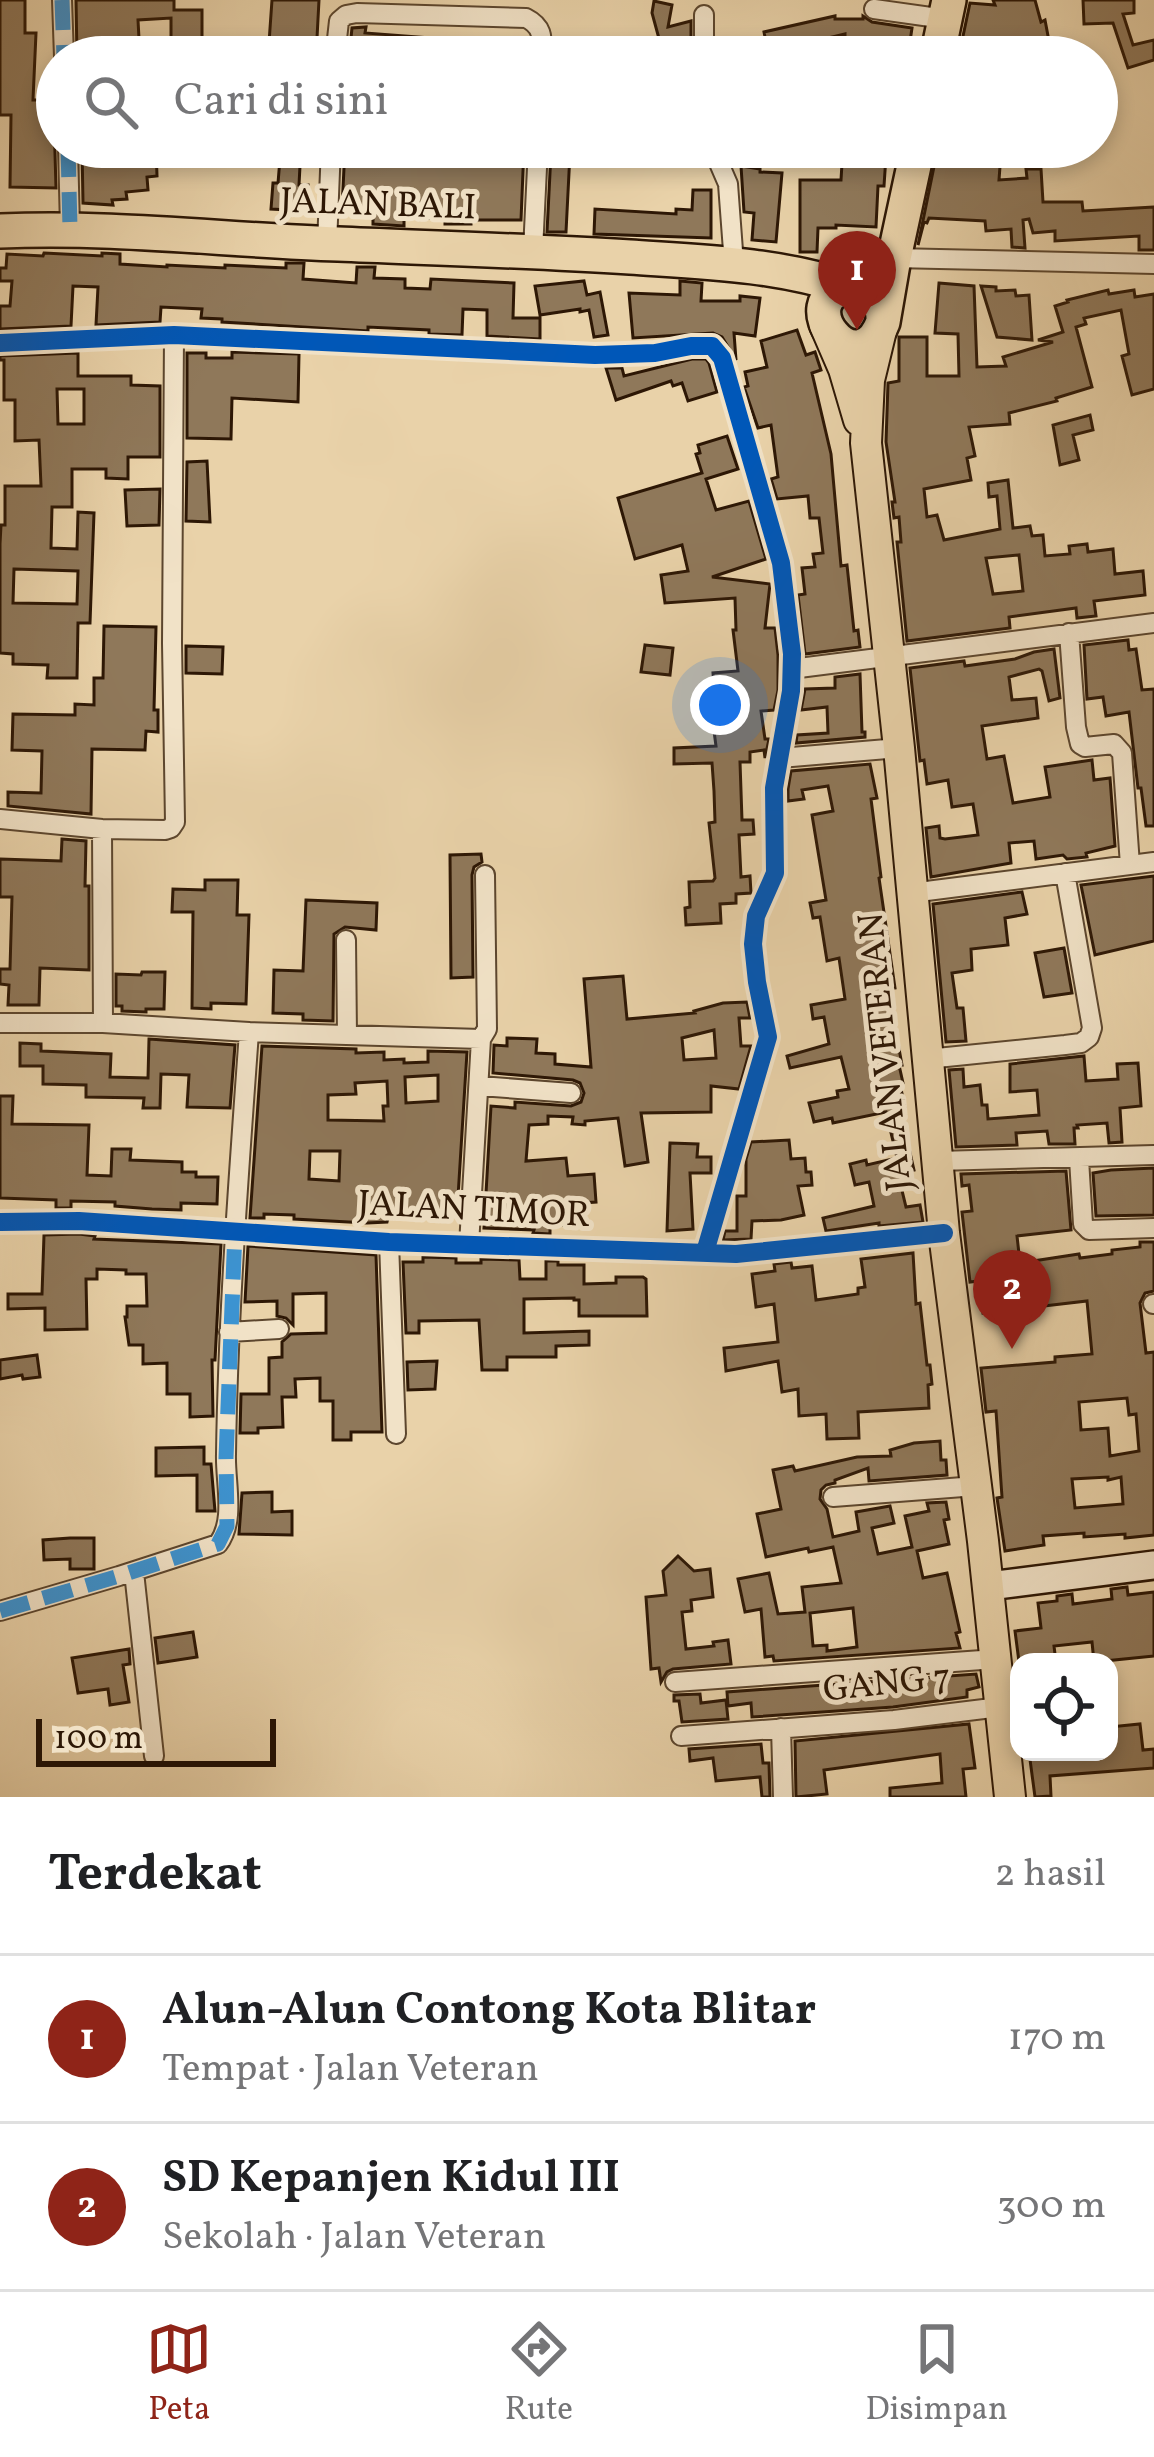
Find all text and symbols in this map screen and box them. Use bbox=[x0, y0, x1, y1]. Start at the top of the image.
search box bbox=[36, 36, 1118, 168]
icon: search bbox=[78, 69, 144, 135]
text: Cari di sini bbox=[174, 71, 388, 134]
street label: JALAN BALI bbox=[279, 178, 477, 234]
pin: 1 bbox=[818, 231, 896, 330]
your location bbox=[690, 675, 750, 735]
street label: JALAN VETERAN bbox=[848, 910, 926, 1194]
street label: JALAN TIMOR bbox=[356, 1180, 592, 1242]
pin: 2 bbox=[973, 1250, 1051, 1349]
street label: GANG 7 bbox=[821, 1653, 953, 1717]
map controls bbox=[1010, 1653, 1118, 1761]
button: locate bbox=[1010, 1653, 1118, 1761]
scale bar bbox=[36, 1713, 276, 1766]
text: 100 m bbox=[54, 1717, 143, 1763]
text: Terdekat bbox=[48, 1840, 262, 1911]
text: 2 hasil bbox=[994, 1848, 1106, 1902]
text: Alun-Alun Contong Kota Blitar bbox=[162, 1980, 816, 2043]
text: 1 bbox=[79, 2012, 95, 2066]
text: 170 m bbox=[1008, 2012, 1106, 2066]
text: Tempat · Jalan Veteran bbox=[162, 2043, 539, 2097]
text: SD Kepanjen Kidul III bbox=[162, 2148, 620, 2211]
text: 2 bbox=[77, 2180, 97, 2234]
text: 300 m bbox=[997, 2180, 1106, 2234]
text: Sekolah · Jalan Veteran bbox=[162, 2211, 546, 2265]
tab: Peta bbox=[146, 2316, 212, 2434]
tab: Rute bbox=[505, 2316, 573, 2434]
tab: Disimpan bbox=[865, 2316, 1008, 2434]

